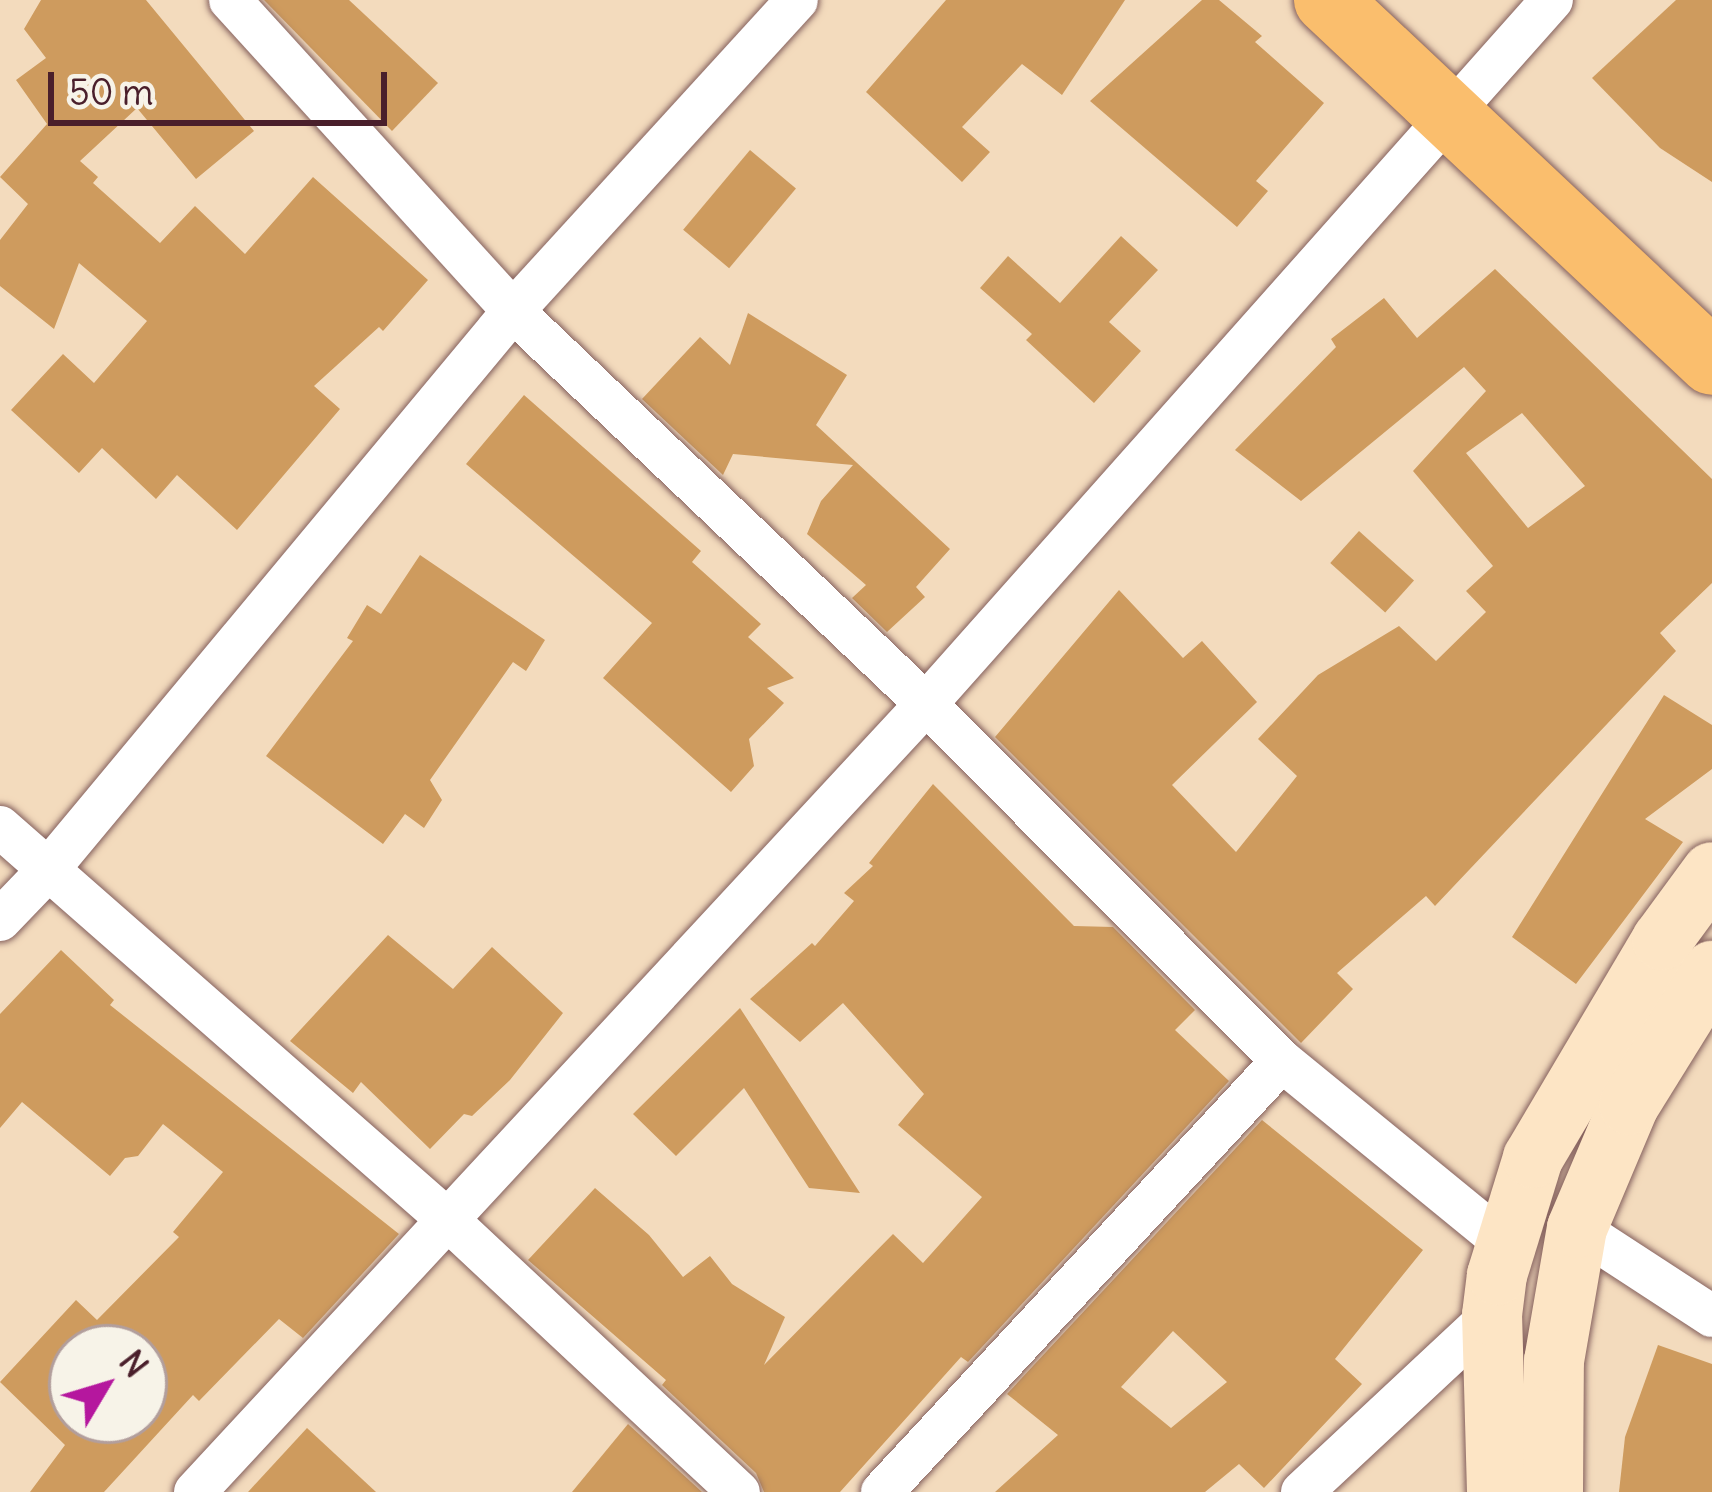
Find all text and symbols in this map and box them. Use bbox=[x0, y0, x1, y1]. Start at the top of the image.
scale bar bbox=[54, 48, 393, 122]
text: 50 m bbox=[69, 70, 154, 115]
north arrow bbox=[48, 1324, 168, 1444]
text: N bbox=[110, 1342, 158, 1386]

